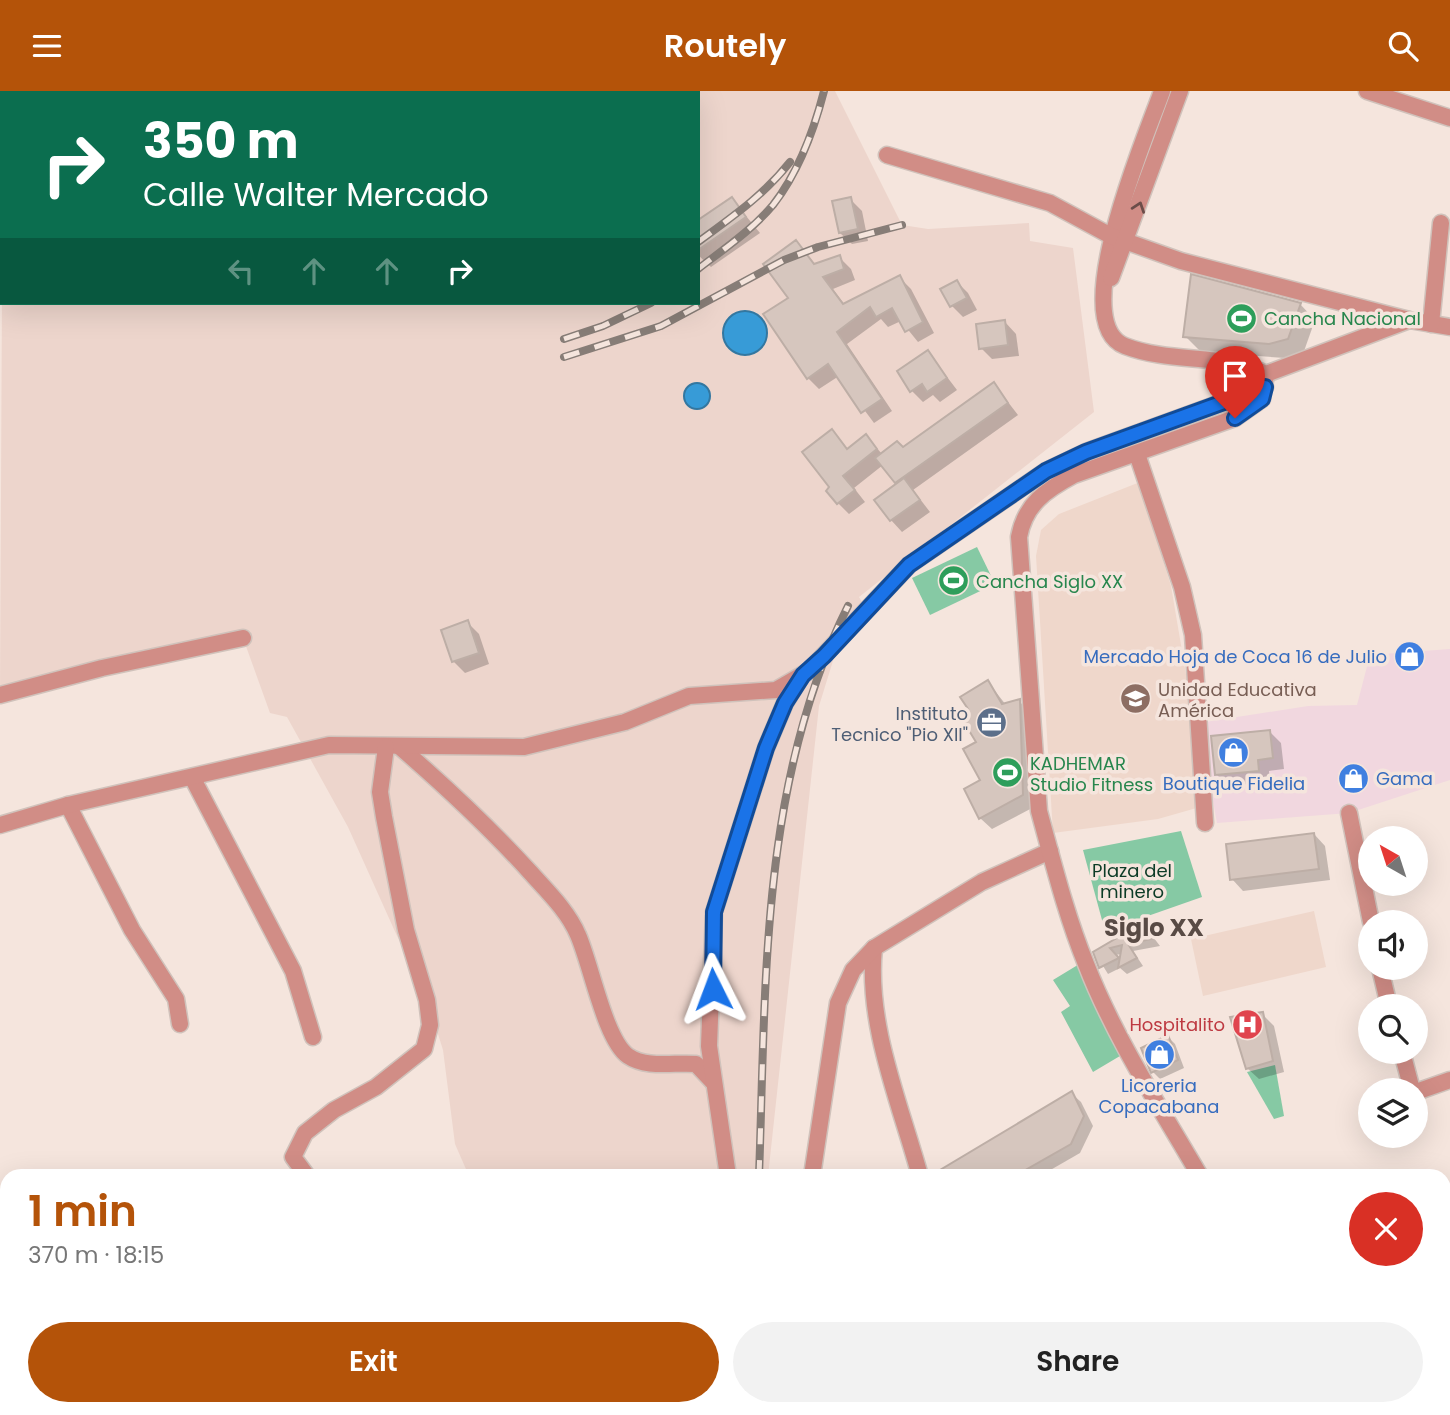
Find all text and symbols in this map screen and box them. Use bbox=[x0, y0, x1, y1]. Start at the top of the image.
text: Routely bbox=[664, 23, 786, 68]
icon: menu bbox=[28, 27, 66, 65]
icon: search bbox=[1384, 27, 1422, 65]
text: 350 m bbox=[143, 107, 299, 175]
icon: right bbox=[28, 119, 119, 210]
text: Calle Walter Mercado bbox=[143, 172, 489, 217]
one-way arrow bbox=[1131, 201, 1145, 213]
icon: left bbox=[222, 252, 260, 290]
icon: ahead bbox=[295, 252, 333, 290]
icon: ahead bbox=[368, 252, 406, 290]
icon: right bbox=[441, 252, 479, 290]
sports icon: Cancha Nacional bbox=[1224, 301, 1258, 335]
place label: Cancha Nacional bbox=[1264, 306, 1421, 331]
pin bbox=[1205, 346, 1265, 418]
icon: arrive bbox=[1216, 357, 1254, 395]
sports icon: Cancha Siglo XX bbox=[936, 564, 970, 598]
place label: Cancha Siglo XX bbox=[976, 569, 1123, 594]
shop icon: Mercado Hoja de Coca 16 de Julio bbox=[1393, 639, 1427, 673]
place label: Mercado Hoja de Coca 16 de Julio bbox=[1084, 644, 1387, 669]
place label: Unidad Educativa América bbox=[1158, 677, 1317, 723]
school or university icon: Unidad Educativa América bbox=[1118, 682, 1152, 716]
place label: Instituto Tecnico "Pio XII" bbox=[831, 701, 968, 747]
office icon: Instituto Tecnico "Pio XII" bbox=[974, 706, 1008, 740]
shop icon: Boutique Fidelia bbox=[1217, 736, 1251, 770]
place label: KADHEMAR Studio Fitness bbox=[1030, 751, 1153, 797]
sports icon: KADHEMAR Studio Fitness bbox=[990, 756, 1024, 790]
shop icon: Gama bbox=[1336, 761, 1370, 795]
place label: Gama bbox=[1376, 766, 1433, 791]
place label: Boutique Fidelia bbox=[1163, 771, 1305, 796]
north arrow bbox=[1358, 826, 1428, 896]
map controls bbox=[1358, 826, 1428, 1148]
park label: Plaza del minero bbox=[1092, 858, 1172, 904]
button: sound bbox=[1358, 910, 1428, 980]
district label: Siglo XX bbox=[1104, 911, 1204, 944]
position arrow bbox=[676, 952, 750, 1026]
button: search bbox=[1358, 994, 1428, 1064]
hospital icon: Hospitalito bbox=[1231, 1007, 1265, 1041]
place label: Hospitalito bbox=[1129, 1012, 1225, 1037]
shop icon: Licoreria Copacabana bbox=[1142, 1037, 1176, 1071]
place label: Licoreria Copacabana bbox=[1099, 1073, 1219, 1119]
button: layers bbox=[1358, 1078, 1428, 1148]
text: 1 min bbox=[28, 1182, 137, 1241]
button: close bbox=[1349, 1192, 1423, 1266]
text: 370 m · 18:15 bbox=[28, 1239, 164, 1271]
button: Exit bbox=[28, 1322, 719, 1402]
button: Share bbox=[733, 1322, 1423, 1402]

